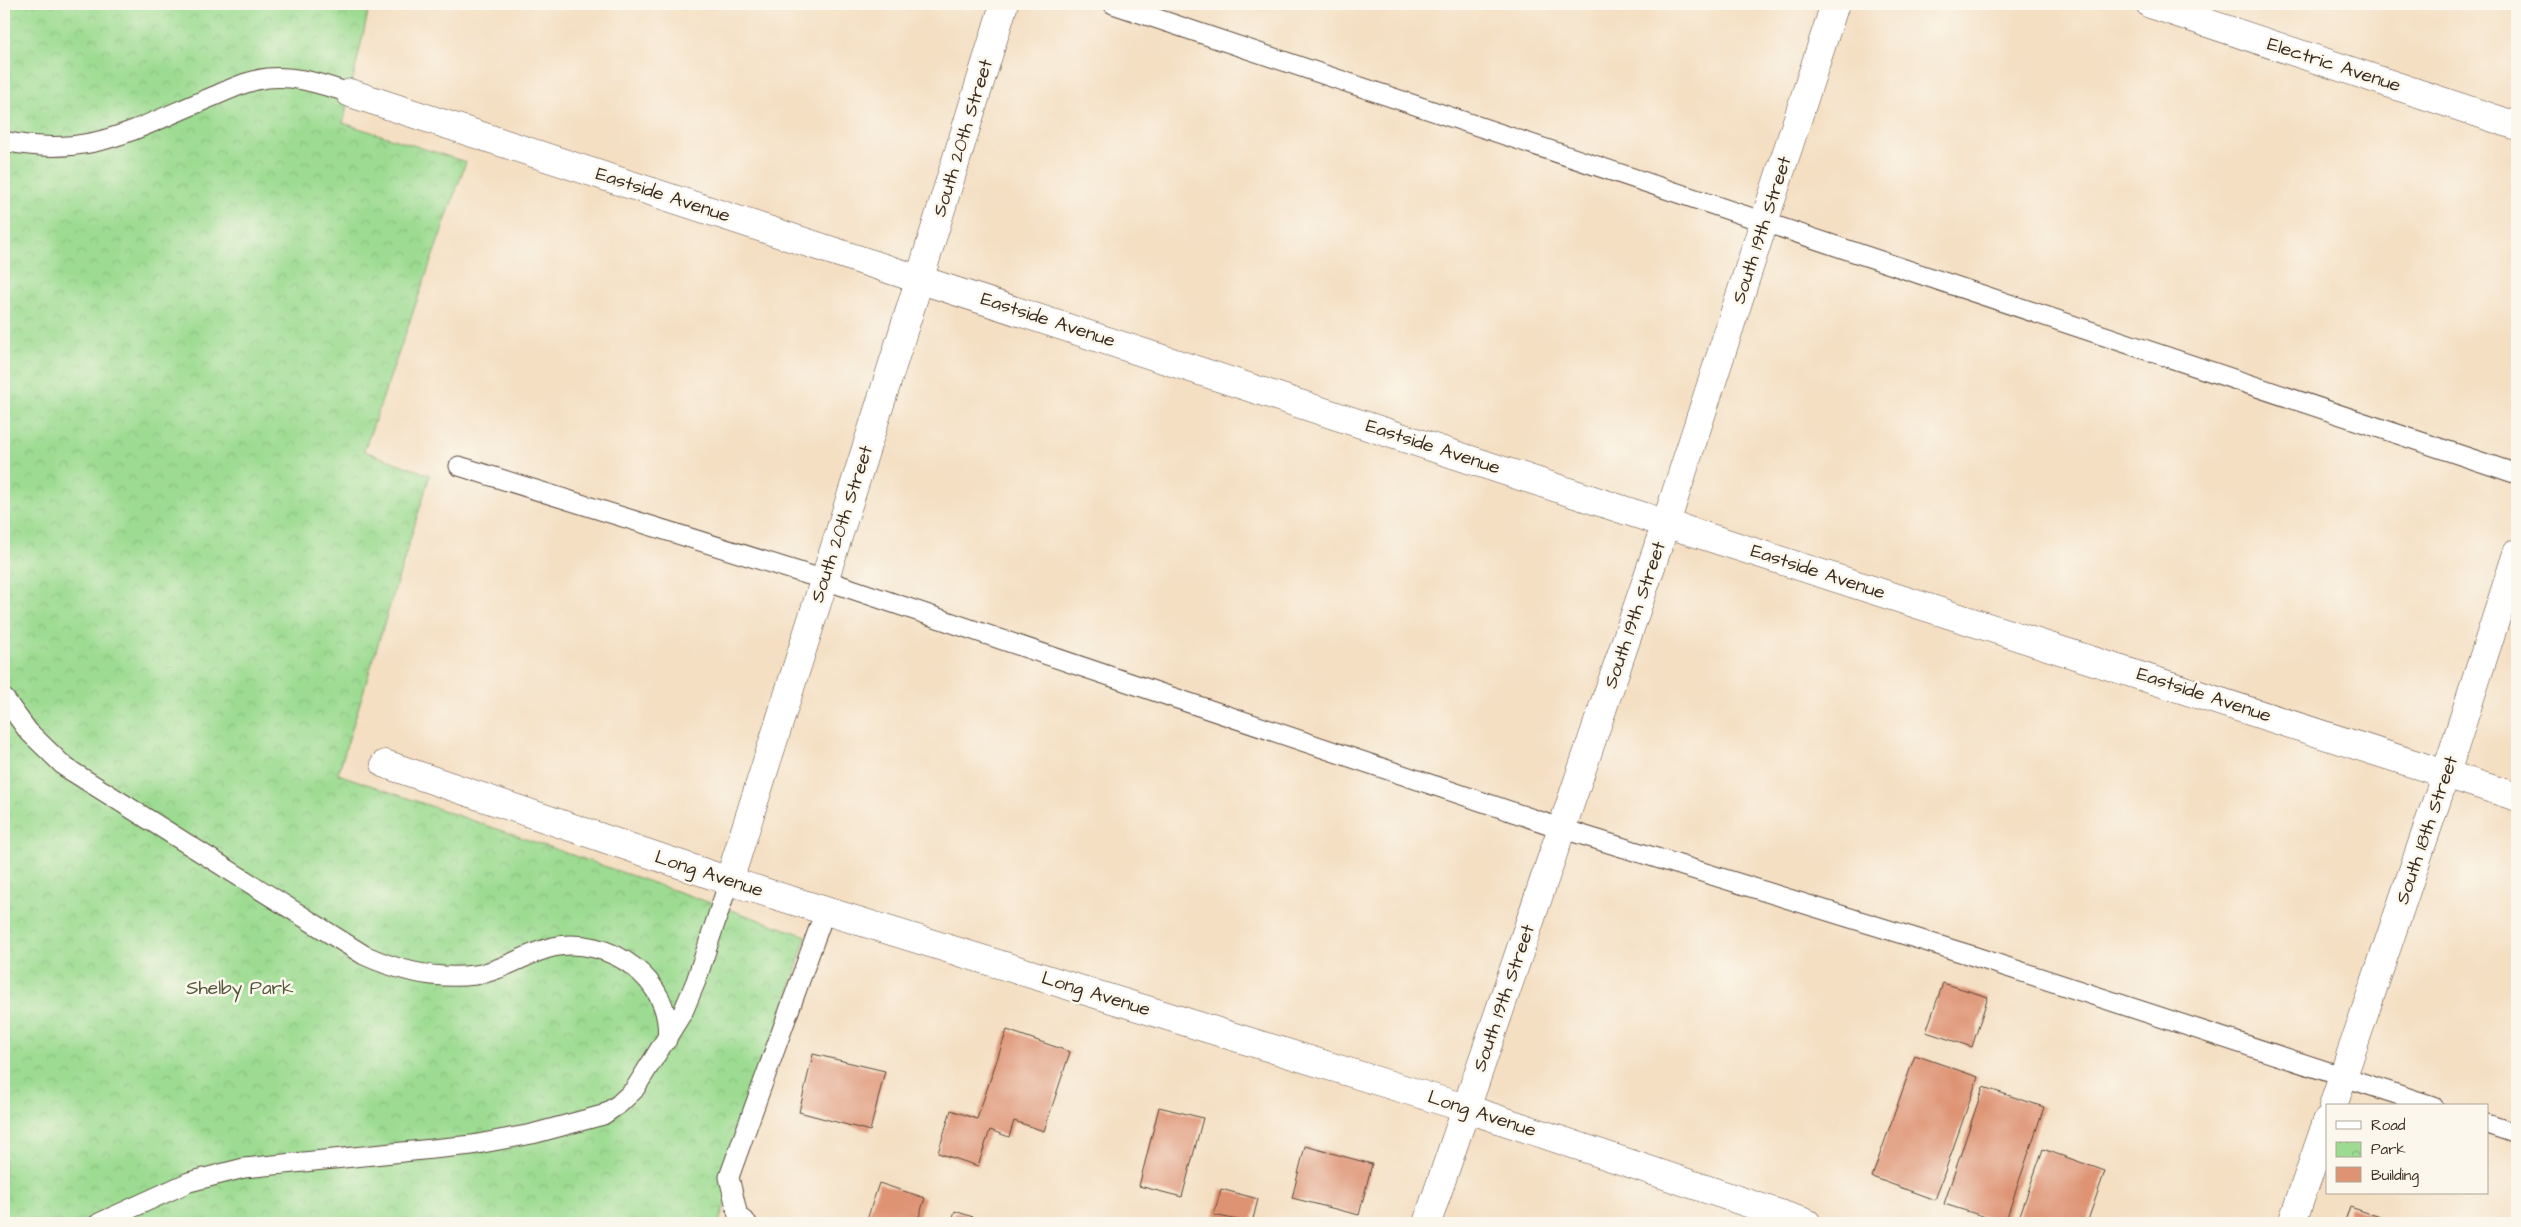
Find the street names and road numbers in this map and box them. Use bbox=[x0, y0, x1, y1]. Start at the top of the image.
street label: Electric Avenue bbox=[2264, 31, 2404, 99]
street label: South 20th Street bbox=[926, 56, 1000, 220]
street label: South 19th Street bbox=[1725, 152, 1799, 307]
street label: Eastside Avenue bbox=[592, 161, 734, 229]
street label: Eastside Avenue bbox=[977, 286, 1119, 354]
street label: Eastside Avenue bbox=[1362, 413, 1504, 481]
street label: South 20th Street bbox=[804, 442, 880, 606]
street label: South 19th Street bbox=[1597, 538, 1673, 692]
street label: Eastside Avenue bbox=[1747, 538, 1889, 606]
street label: Eastside Avenue bbox=[2133, 661, 2275, 729]
street label: South 18th Street bbox=[2389, 752, 2465, 908]
street label: Long Avenue bbox=[651, 844, 767, 905]
street label: South 19th Street bbox=[1466, 921, 1542, 1075]
street label: Long Avenue bbox=[1038, 965, 1154, 1024]
street label: Long Avenue bbox=[1424, 1084, 1540, 1145]

